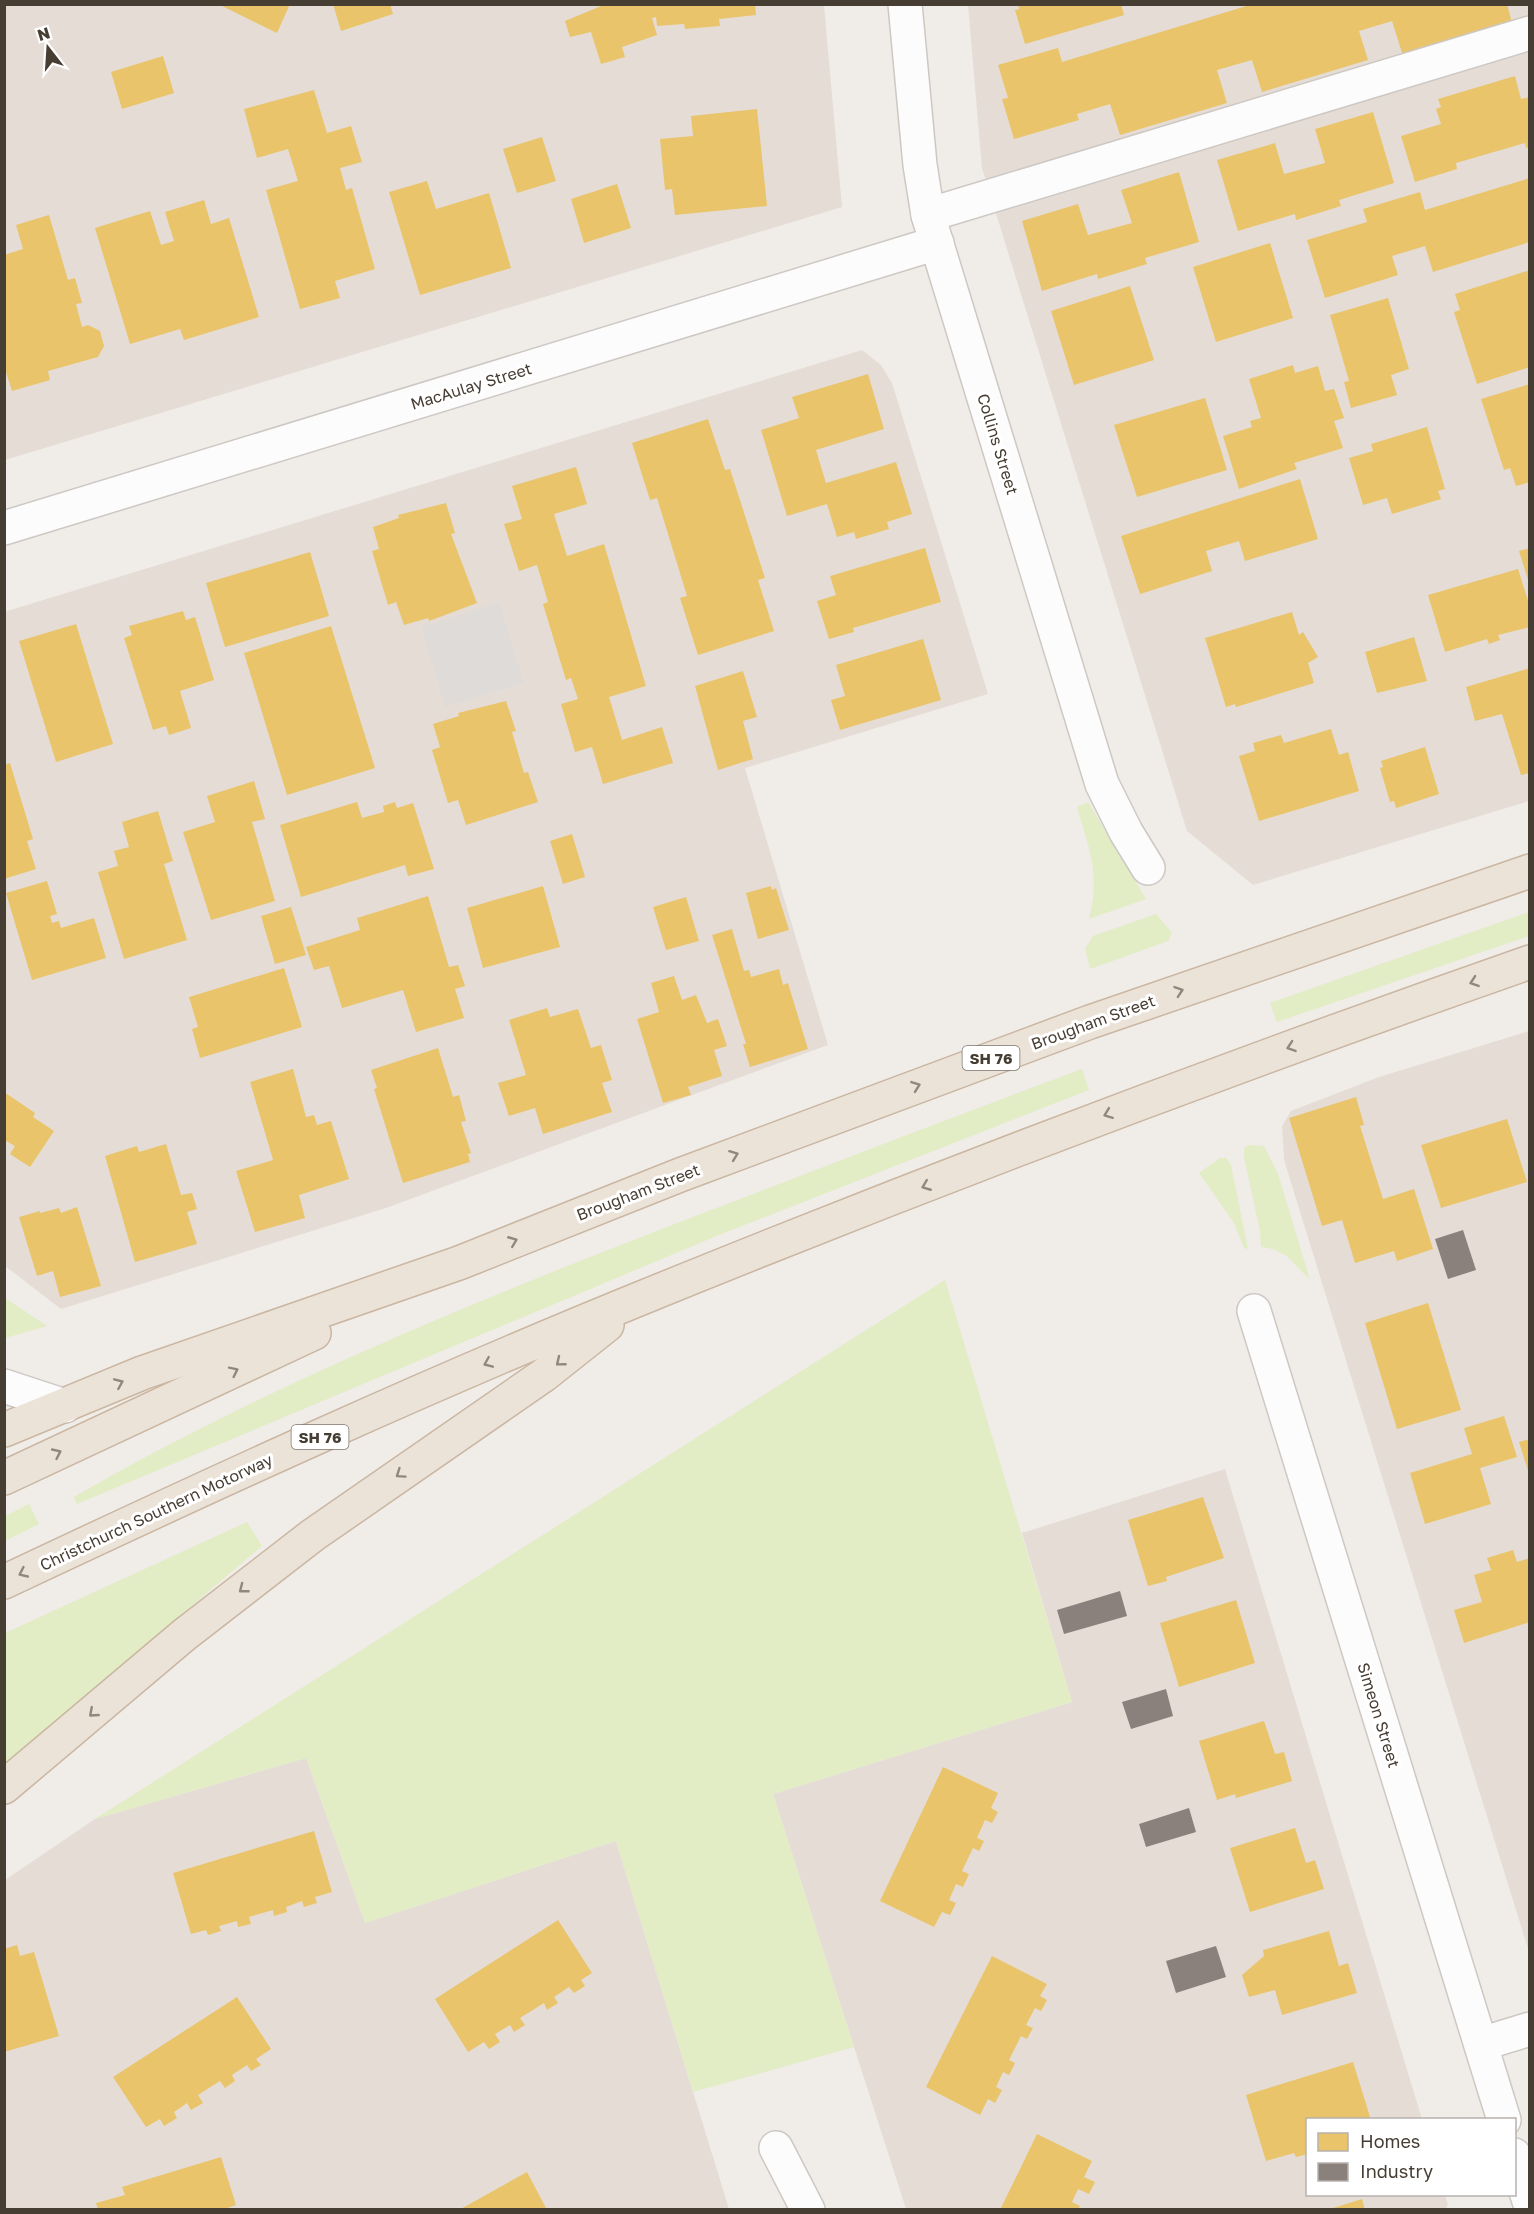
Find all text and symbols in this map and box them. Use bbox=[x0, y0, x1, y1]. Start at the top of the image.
north arrow bbox=[18, 18, 78, 78]
text: N bbox=[35, 22, 52, 45]
street label: MacAulay Street bbox=[408, 358, 534, 414]
street label: Collins Street bbox=[973, 391, 1023, 497]
one-way arrow bbox=[1470, 975, 1480, 988]
one-way arrow bbox=[1173, 985, 1184, 998]
street label: Brougham Street bbox=[1028, 990, 1158, 1054]
one-way arrow bbox=[1286, 1040, 1296, 1053]
road number: SH 76 bbox=[962, 1046, 1020, 1070]
one-way arrow bbox=[910, 1081, 921, 1093]
one-way arrow bbox=[1103, 1107, 1113, 1120]
one-way arrow bbox=[728, 1149, 739, 1162]
street label: Brougham Street bbox=[574, 1159, 702, 1225]
one-way arrow bbox=[921, 1179, 932, 1191]
one-way arrow bbox=[507, 1236, 518, 1248]
one-way arrow bbox=[556, 1355, 567, 1366]
one-way arrow bbox=[483, 1356, 494, 1368]
one-way arrow bbox=[228, 1367, 239, 1378]
one-way arrow bbox=[113, 1378, 124, 1390]
road number: SH 76 bbox=[292, 1425, 348, 1449]
one-way arrow bbox=[51, 1448, 62, 1460]
street label: Christchurch Southern Motorway bbox=[37, 1449, 276, 1575]
one-way arrow bbox=[396, 1467, 407, 1478]
one-way arrow bbox=[19, 1566, 30, 1578]
one-way arrow bbox=[239, 1582, 250, 1593]
street label: Simeon Street bbox=[1354, 1660, 1404, 1770]
one-way arrow bbox=[89, 1706, 100, 1717]
legend bbox=[1306, 2118, 1516, 2196]
text: Homes bbox=[1360, 2130, 1420, 2152]
text: Industry bbox=[1360, 2160, 1433, 2182]

